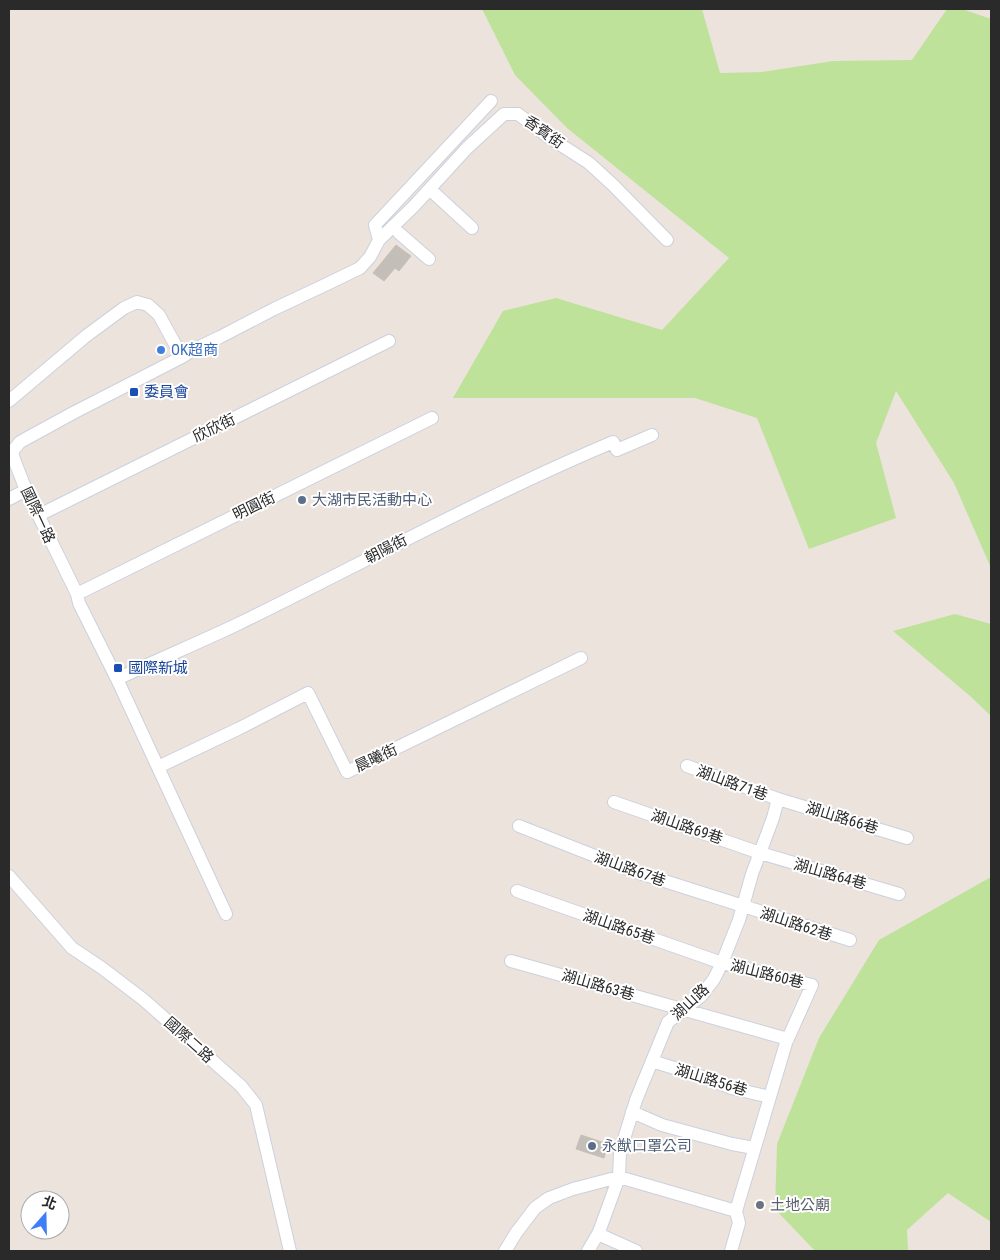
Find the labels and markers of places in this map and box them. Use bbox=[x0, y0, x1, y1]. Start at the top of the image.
place label: OK超商 bbox=[171, 341, 218, 359]
marker: OK超商 bbox=[155, 344, 167, 356]
place label: 委員會 bbox=[144, 383, 189, 401]
marker: 委員會 bbox=[128, 386, 140, 398]
place label: 大湖市民活動中心 bbox=[312, 491, 432, 509]
marker: 大湖市民活動中心 bbox=[296, 494, 308, 506]
place label: 國際新城 bbox=[128, 659, 188, 677]
marker: 國際新城 bbox=[112, 662, 124, 674]
place label: 永猷口罩公司 bbox=[602, 1137, 692, 1155]
marker: 永猷口罩公司 bbox=[586, 1140, 598, 1152]
place label: 土地公廟 bbox=[770, 1196, 830, 1214]
marker: 土地公廟 bbox=[754, 1199, 766, 1211]

